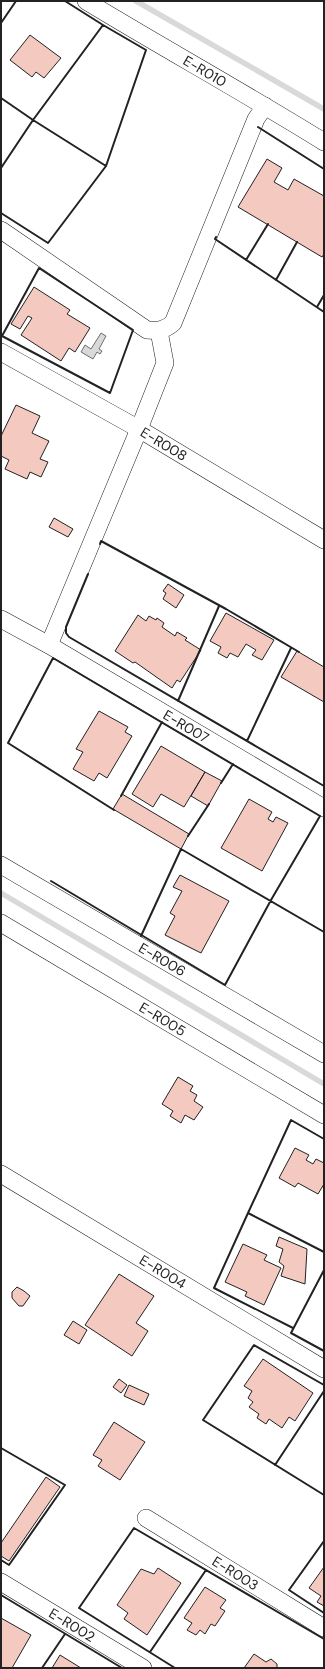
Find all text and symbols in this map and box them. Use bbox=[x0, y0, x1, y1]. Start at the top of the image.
street label: E-R010 bbox=[180, 51, 230, 91]
street label: E-R008 bbox=[137, 423, 191, 465]
street label: E-R007 bbox=[160, 706, 212, 747]
street label: E-R006 bbox=[136, 939, 189, 980]
street label: E-R005 bbox=[136, 998, 189, 1040]
street label: E-R004 bbox=[136, 1251, 190, 1293]
street label: E-R003 bbox=[209, 1552, 262, 1594]
street label: E-R002 bbox=[46, 1604, 98, 1646]

